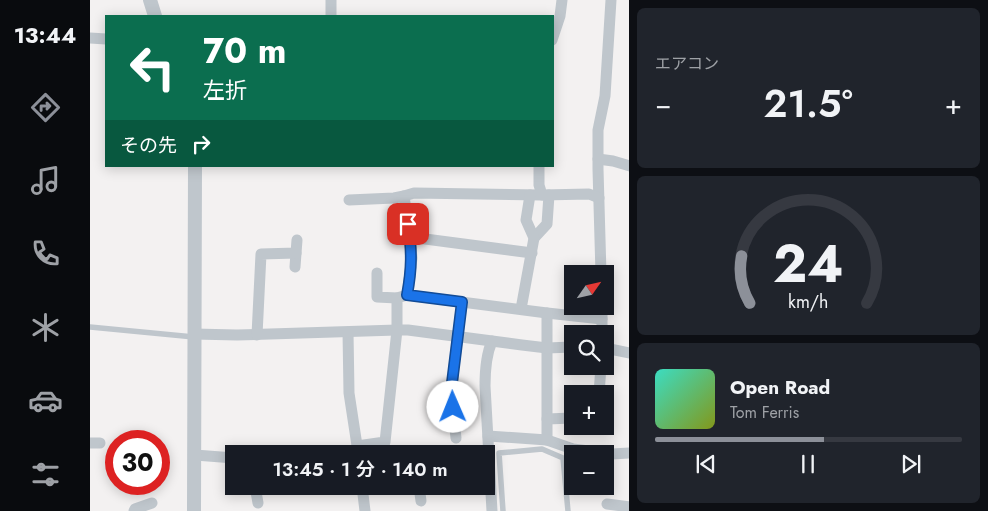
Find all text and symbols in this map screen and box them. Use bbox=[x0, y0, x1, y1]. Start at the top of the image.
text: 13:44 bbox=[14, 19, 76, 51]
text: 70 m bbox=[203, 26, 286, 76]
icon: left bbox=[120, 35, 185, 100]
text: エアコン bbox=[655, 52, 719, 75]
text: 左折 bbox=[203, 74, 247, 106]
text: 21.5° bbox=[764, 76, 853, 131]
text: − bbox=[655, 84, 672, 125]
text: + bbox=[945, 84, 962, 125]
icon: directions bbox=[28, 90, 63, 125]
icon: right bbox=[187, 130, 215, 158]
text: その先 bbox=[120, 132, 177, 159]
icon: music bbox=[28, 163, 63, 198]
pin bbox=[387, 203, 429, 245]
icon: arrive bbox=[394, 210, 422, 238]
text: 24 bbox=[773, 226, 844, 302]
icon: phone bbox=[28, 236, 63, 271]
north arrow bbox=[564, 265, 614, 315]
map controls bbox=[564, 265, 614, 495]
text: km/h bbox=[788, 289, 829, 315]
icon: climate bbox=[28, 310, 63, 345]
button: search bbox=[564, 325, 614, 375]
text: Open Road bbox=[730, 374, 830, 401]
position arrow bbox=[426, 380, 478, 432]
icon: car bbox=[28, 383, 63, 418]
button: + bbox=[564, 385, 614, 435]
text: Tom Ferris bbox=[730, 401, 799, 424]
speed limit sign: 30 bbox=[105, 430, 170, 495]
button: − bbox=[564, 445, 614, 495]
icon: previous bbox=[692, 450, 720, 478]
icon: pause bbox=[794, 450, 822, 478]
icon: next bbox=[897, 450, 925, 478]
text: 13:45 · 1 分 · 140 m bbox=[273, 456, 448, 483]
icon: filters bbox=[28, 457, 63, 492]

